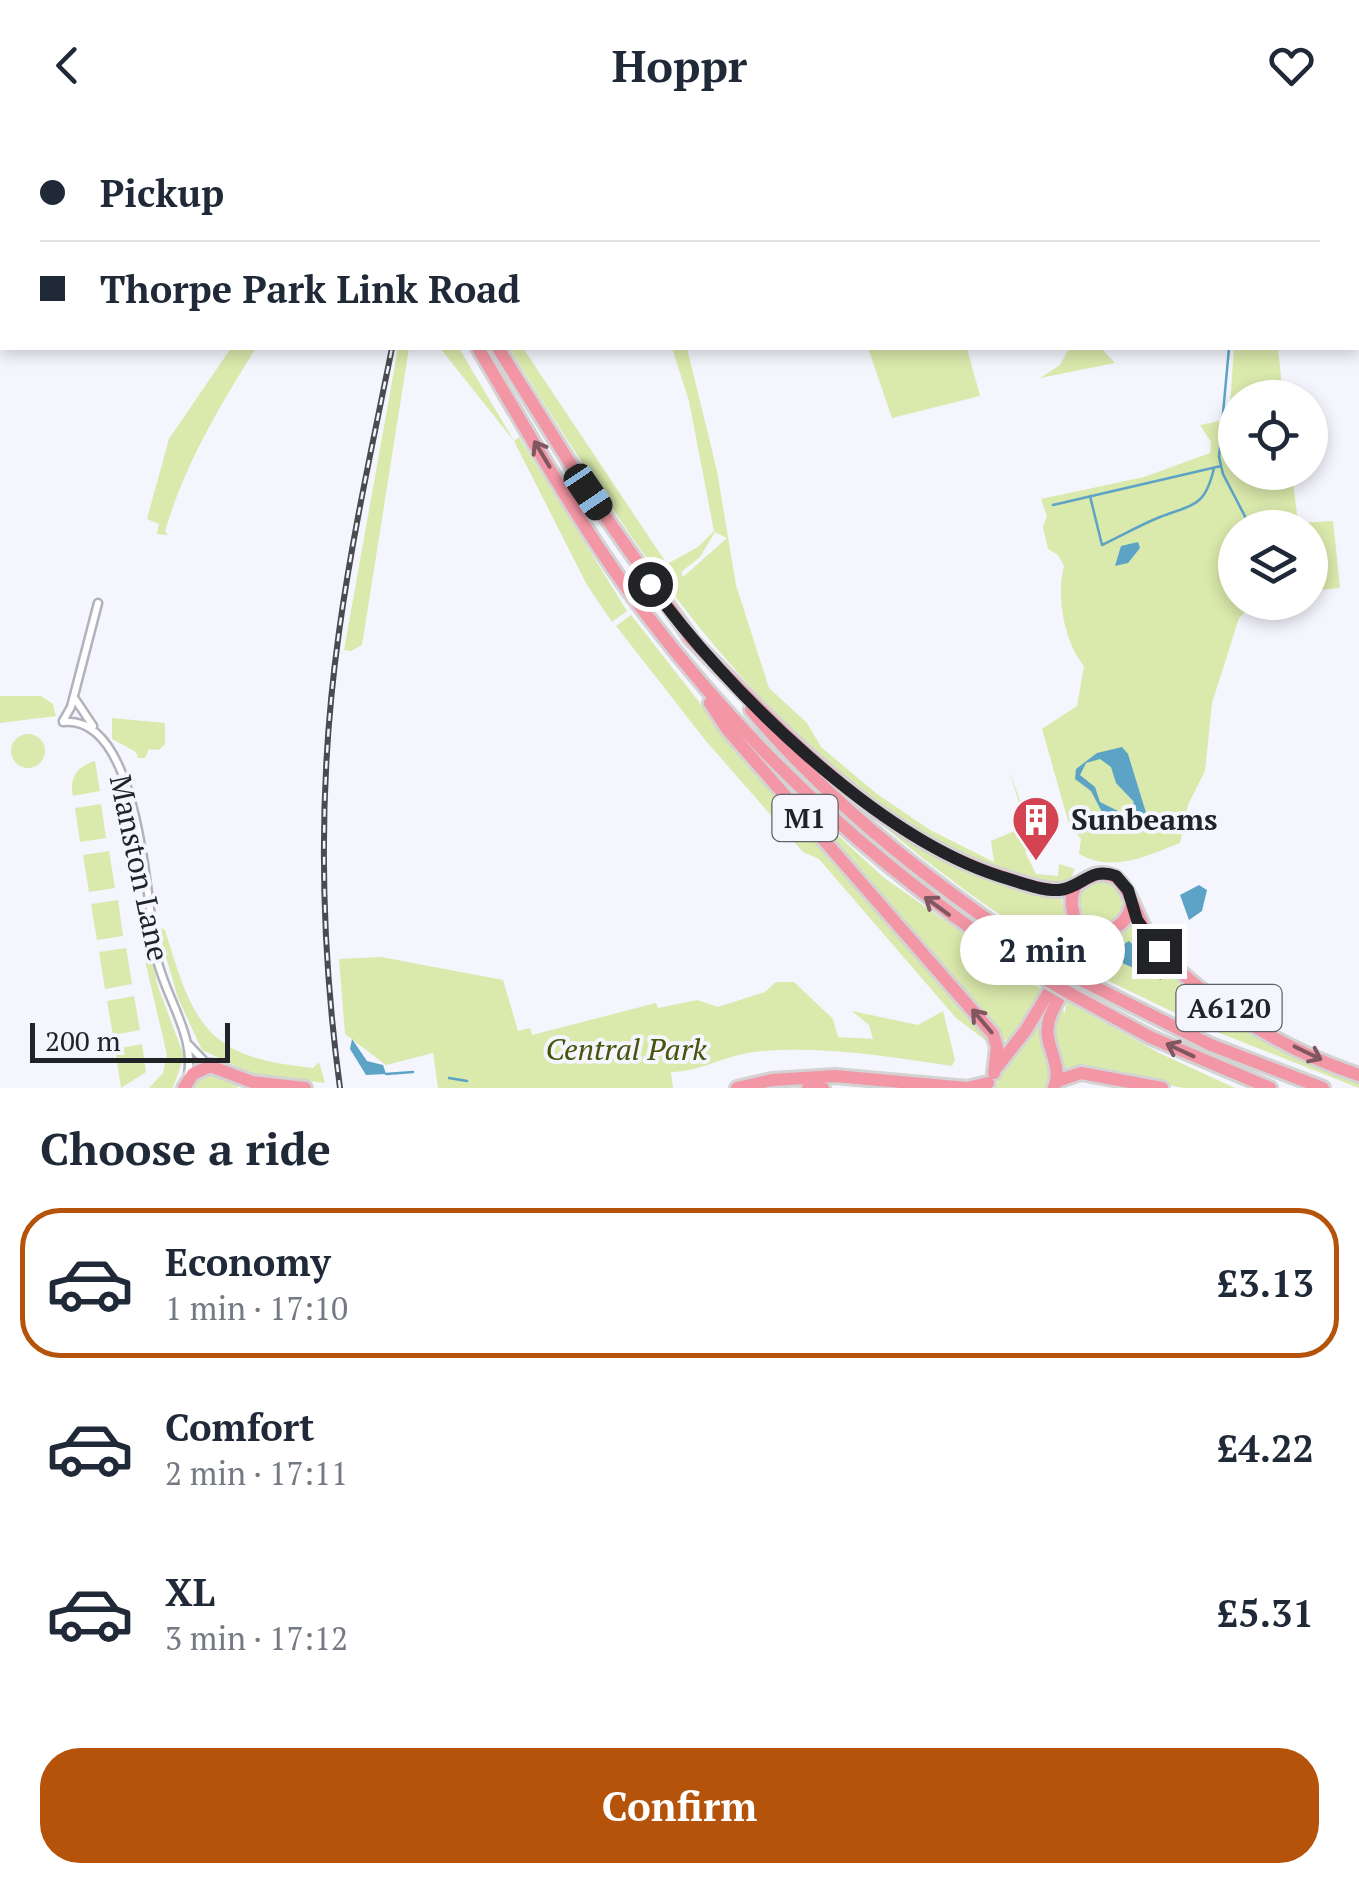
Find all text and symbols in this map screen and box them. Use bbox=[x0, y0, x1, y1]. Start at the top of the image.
text: Hoppr bbox=[612, 35, 747, 95]
icon: back bbox=[40, 38, 95, 93]
icon: heart bbox=[1264, 38, 1319, 93]
text: Pickup bbox=[100, 168, 224, 218]
text: Thorpe Park Link Road bbox=[100, 264, 520, 314]
map controls bbox=[1218, 380, 1328, 620]
button: locate bbox=[1218, 380, 1328, 490]
one-way arrow bbox=[532, 440, 552, 469]
car bbox=[559, 459, 617, 525]
button: layers bbox=[1218, 510, 1328, 620]
route start bbox=[628, 562, 673, 607]
street label: Manston Lane bbox=[101, 771, 179, 965]
building icon: Sunbeams bbox=[1010, 794, 1062, 862]
road number: M1 bbox=[772, 795, 838, 841]
place label: Sunbeams bbox=[1071, 799, 1217, 839]
one-way arrow bbox=[924, 895, 951, 916]
callout: 2 min bbox=[959, 916, 1124, 986]
text: 2 min bbox=[999, 929, 1086, 971]
route end bbox=[1137, 929, 1182, 974]
road number: A6120 bbox=[1176, 985, 1282, 1031]
one-way arrow bbox=[971, 1008, 993, 1034]
scale bar bbox=[30, 1018, 230, 1063]
text: 200 m bbox=[45, 1022, 121, 1059]
park label: Central Park bbox=[545, 1029, 707, 1069]
one-way arrow bbox=[1166, 1040, 1196, 1059]
one-way arrow bbox=[1292, 1045, 1322, 1064]
text: Choose a ride bbox=[40, 1118, 331, 1178]
text: Economy bbox=[165, 1237, 331, 1287]
icon: car bbox=[45, 1238, 135, 1328]
text: £3.13 bbox=[1217, 1258, 1314, 1308]
text: 1 min · 17:10 bbox=[165, 1287, 348, 1329]
text: Comfort bbox=[165, 1402, 314, 1452]
icon: car bbox=[45, 1403, 135, 1493]
text: £4.22 bbox=[1217, 1423, 1314, 1473]
text: 2 min · 17:11 bbox=[165, 1452, 348, 1494]
text: XL bbox=[165, 1567, 215, 1617]
icon: car bbox=[45, 1568, 135, 1658]
text: £5.31 bbox=[1217, 1588, 1314, 1638]
text: 3 min · 17:12 bbox=[165, 1617, 348, 1659]
button: Confirm bbox=[40, 1748, 1319, 1863]

